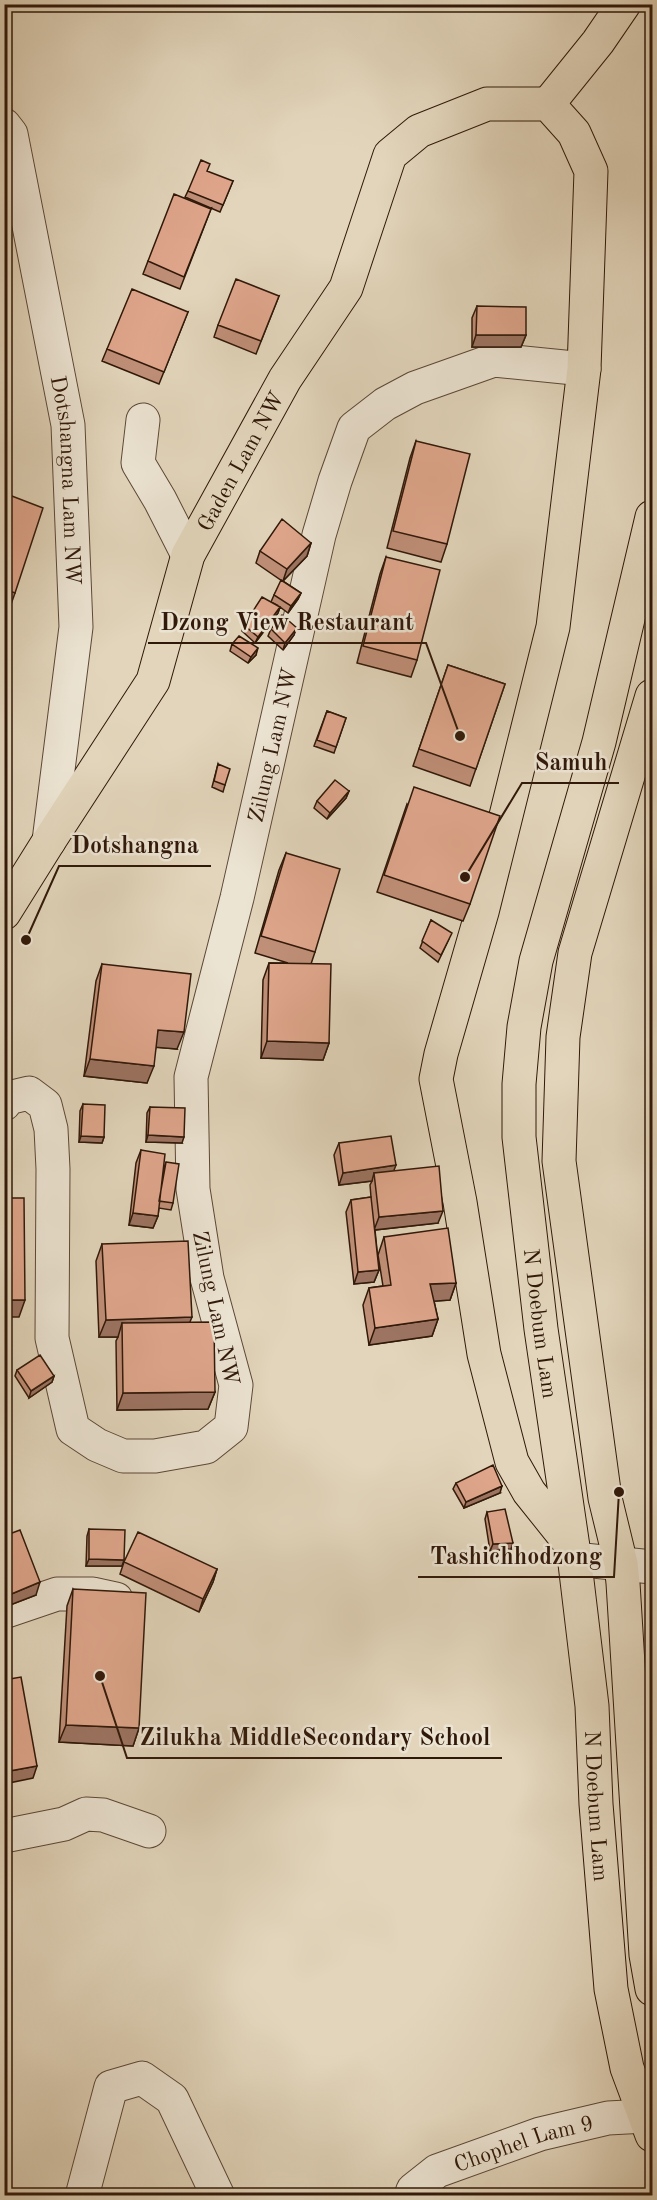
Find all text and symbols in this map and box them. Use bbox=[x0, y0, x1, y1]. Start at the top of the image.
street label: Dotshangna Lam NW bbox=[46, 374, 83, 586]
street label: Gaden Lam NW bbox=[194, 388, 289, 535]
callout: Dzong View Restaurant bbox=[148, 601, 426, 643]
text: Dzong View Restaurant bbox=[160, 612, 414, 636]
street label: Zilung Lam NW bbox=[245, 666, 302, 825]
callout: Samuh bbox=[522, 741, 619, 783]
text: Samuh bbox=[535, 752, 607, 776]
callout: Dotshangna bbox=[59, 824, 211, 866]
text: Dotshangna bbox=[71, 835, 199, 859]
street label: Zilung Lam NW bbox=[188, 1229, 242, 1388]
street label: N Doebum Lam bbox=[519, 1247, 560, 1400]
callout: Tashichhodzong bbox=[418, 1535, 614, 1577]
text: Tashichhodzong bbox=[430, 1546, 603, 1570]
callout: Zilukha MiddleSecondary School bbox=[127, 1716, 502, 1758]
text: Zilukha MiddleSecondary School bbox=[140, 1727, 490, 1751]
street label: N Doebum Lam bbox=[580, 1730, 611, 1882]
street label: Chophel Lam 9 bbox=[451, 2113, 596, 2177]

